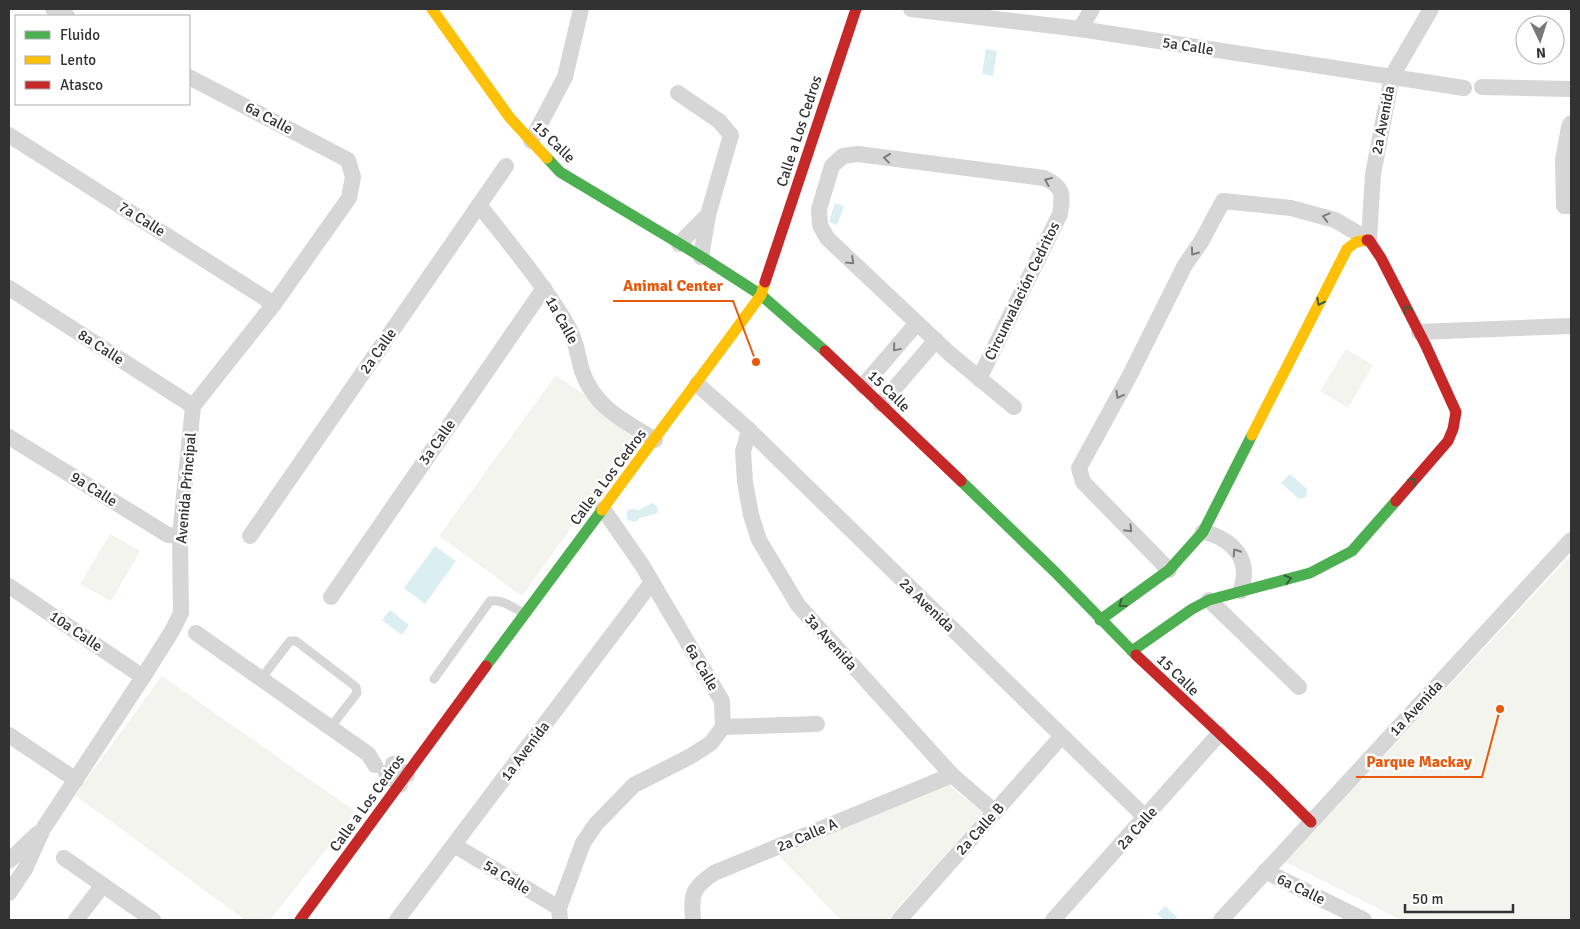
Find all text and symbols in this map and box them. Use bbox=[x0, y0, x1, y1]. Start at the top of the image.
legend bbox=[15, 15, 190, 105]
north arrow bbox=[1515, 15, 1565, 65]
text: Fluido bbox=[60, 26, 100, 44]
street label: 5a Calle bbox=[1161, 33, 1215, 59]
text: N bbox=[1535, 44, 1546, 61]
text: Lento bbox=[60, 51, 96, 69]
street label: Calle a Los Cedros bbox=[773, 73, 826, 189]
text: Atasco bbox=[60, 76, 103, 94]
street label: 2a Avenida bbox=[1367, 84, 1399, 156]
street label: 6a Calle bbox=[242, 98, 296, 138]
street label: 15 Calle bbox=[529, 117, 579, 167]
one-way arrow bbox=[883, 153, 891, 164]
one-way arrow bbox=[1044, 177, 1053, 187]
street label: 7a Calle bbox=[115, 198, 169, 240]
one-way arrow bbox=[1322, 213, 1330, 223]
street label: Circunvalación Cedritos bbox=[981, 218, 1064, 363]
one-way arrow bbox=[1191, 246, 1200, 256]
one-way arrow bbox=[846, 255, 855, 264]
callout: Animal Center bbox=[613, 270, 733, 301]
text: Animal Center bbox=[623, 276, 724, 296]
street label: 1a Calle bbox=[542, 293, 582, 347]
one-way arrow bbox=[1316, 297, 1326, 306]
one-way arrow bbox=[1403, 305, 1413, 314]
street label: 8a Calle bbox=[74, 325, 128, 369]
street label: 2a Calle bbox=[356, 325, 400, 377]
one-way arrow bbox=[893, 342, 901, 351]
street label: 15 Calle bbox=[864, 366, 914, 416]
one-way arrow bbox=[1115, 390, 1125, 399]
street label: 3a Calle bbox=[415, 416, 459, 468]
street label: Calle a Los Cedros bbox=[566, 425, 650, 529]
street label: Avenida Principal bbox=[172, 432, 200, 544]
street label: 9a Calle bbox=[67, 468, 121, 510]
one-way arrow bbox=[1407, 477, 1416, 486]
one-way arrow bbox=[1123, 523, 1132, 532]
one-way arrow bbox=[1233, 548, 1243, 557]
street label: 2a Avenida bbox=[896, 574, 958, 636]
one-way arrow bbox=[1284, 574, 1293, 585]
one-way arrow bbox=[1118, 598, 1128, 607]
street label: 10a Calle bbox=[46, 607, 106, 655]
street label: 3a Avenida bbox=[801, 610, 861, 674]
street label: 6a Calle bbox=[681, 640, 723, 694]
street label: 15 Calle bbox=[1153, 650, 1203, 700]
street label: 1a Avenida bbox=[1386, 676, 1446, 740]
street label: 1a Avenida bbox=[497, 718, 553, 784]
callout: Parque Mackay bbox=[1356, 746, 1482, 777]
street label: Calle a Los Cedros bbox=[326, 750, 409, 855]
text: Parque Mackay bbox=[1366, 752, 1472, 772]
street label: 2a Calle B bbox=[952, 799, 1008, 859]
street label: 2a Calle bbox=[1113, 803, 1161, 853]
street label: 2a Calle A bbox=[774, 814, 840, 856]
street label: 5a Calle bbox=[480, 856, 534, 898]
street label: 6a Calle bbox=[1274, 870, 1328, 908]
scale bar bbox=[1405, 882, 1512, 914]
text: 50 m bbox=[1412, 890, 1443, 908]

